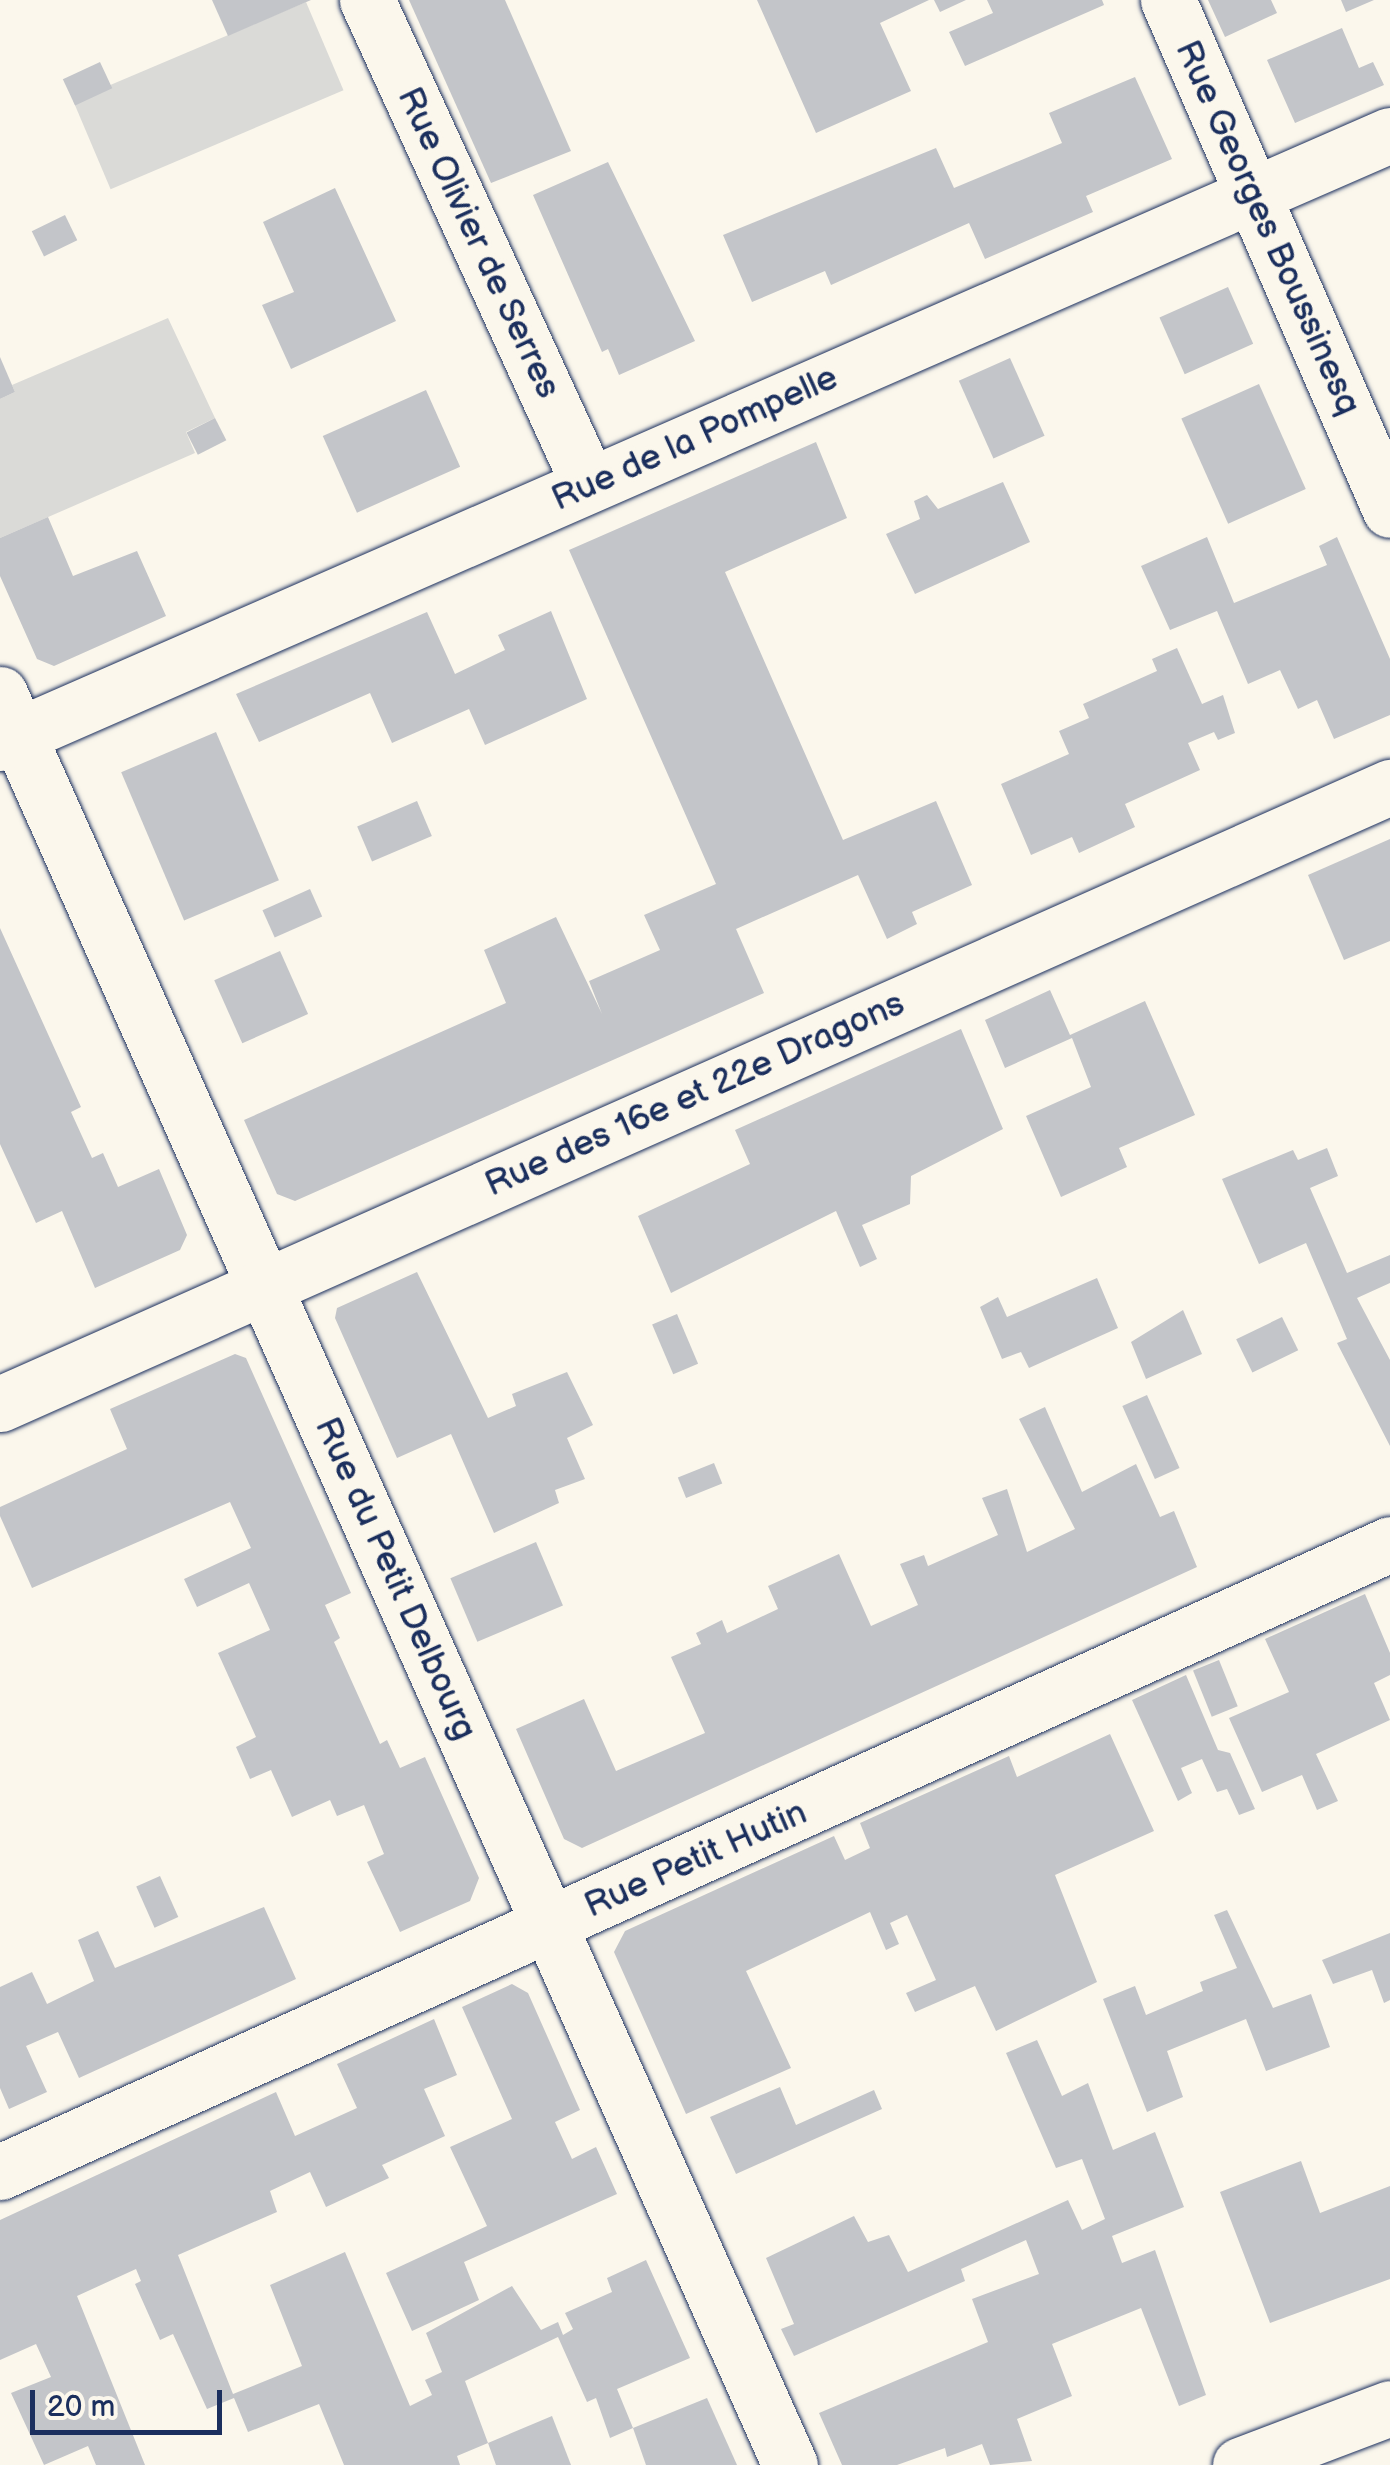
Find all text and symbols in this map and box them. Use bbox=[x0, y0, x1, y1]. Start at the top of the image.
street label: Rue Georges Boussinesq bbox=[1165, 34, 1369, 422]
street label: Rue Olivier de Serres bbox=[387, 81, 569, 405]
street label: Rue de la Pompelle bbox=[546, 357, 844, 521]
street label: Rue des 16e et 22e Dragons bbox=[479, 983, 911, 1207]
street label: Rue du Petit Delbourg bbox=[305, 1411, 485, 1747]
street label: Rue Petit Hutin bbox=[578, 1792, 814, 1928]
scale bar bbox=[35, 2370, 228, 2432]
text: 20 m bbox=[47, 2389, 115, 2425]

